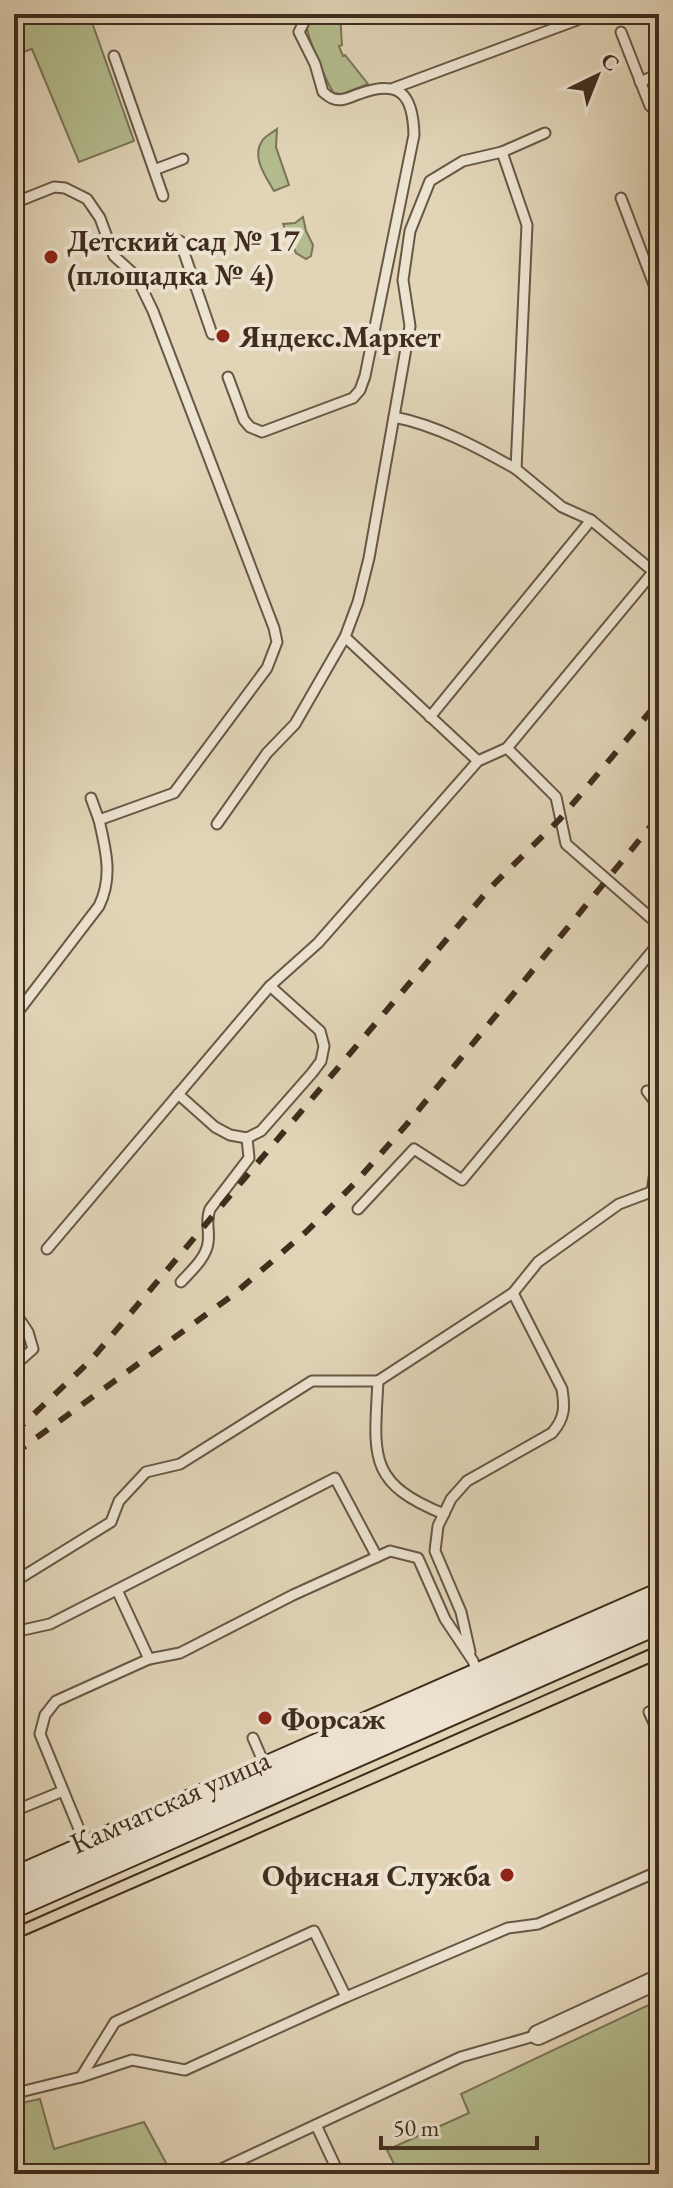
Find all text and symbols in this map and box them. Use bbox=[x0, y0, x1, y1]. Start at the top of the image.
north arrow bbox=[557, 36, 637, 116]
text: С bbox=[595, 46, 626, 78]
place label: Детский сад № 17 (площадка № 4) bbox=[67, 221, 300, 294]
marker: Детский сад № 17 (площадка № 4) bbox=[42, 248, 60, 266]
place label: Яндекс.Маркет bbox=[238, 317, 441, 356]
marker: Яндекс.Маркет bbox=[214, 327, 232, 345]
place label: Форсаж bbox=[281, 1699, 386, 1738]
marker: Форсаж bbox=[256, 1709, 274, 1727]
street label: Камчатская улица bbox=[64, 1739, 276, 1863]
place label: Офисная Служба bbox=[262, 1856, 492, 1895]
marker: Офисная Служба bbox=[498, 1866, 516, 1884]
scale bar bbox=[381, 2100, 537, 2150]
text: 50 m bbox=[393, 2112, 440, 2143]

